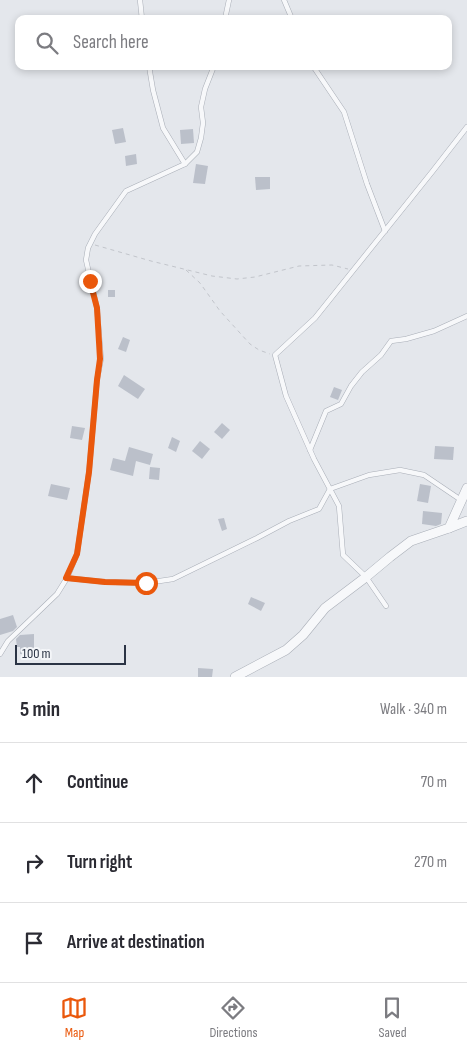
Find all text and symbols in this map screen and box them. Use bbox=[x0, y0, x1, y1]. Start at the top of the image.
search box bbox=[15, 15, 452, 70]
icon: search bbox=[33, 29, 61, 57]
text: Search here bbox=[73, 31, 149, 54]
route end bbox=[79, 270, 102, 293]
route start bbox=[135, 572, 158, 595]
scale bar bbox=[15, 642, 126, 665]
text: 100 m bbox=[22, 645, 51, 662]
text: 5 min bbox=[20, 697, 60, 722]
text: Walk · 340 m bbox=[380, 700, 447, 719]
icon: ahead bbox=[20, 769, 48, 797]
text: Continue bbox=[67, 771, 128, 794]
text: 70 m bbox=[421, 773, 447, 792]
icon: right bbox=[20, 849, 48, 877]
text: Turn right bbox=[67, 851, 132, 874]
text: 270 m bbox=[414, 853, 447, 872]
icon: arrive bbox=[20, 929, 48, 957]
text: Arrive at destination bbox=[67, 931, 205, 954]
tab: Map bbox=[60, 994, 88, 1041]
tab: Directions bbox=[209, 994, 258, 1041]
tab: Saved bbox=[378, 994, 407, 1041]

